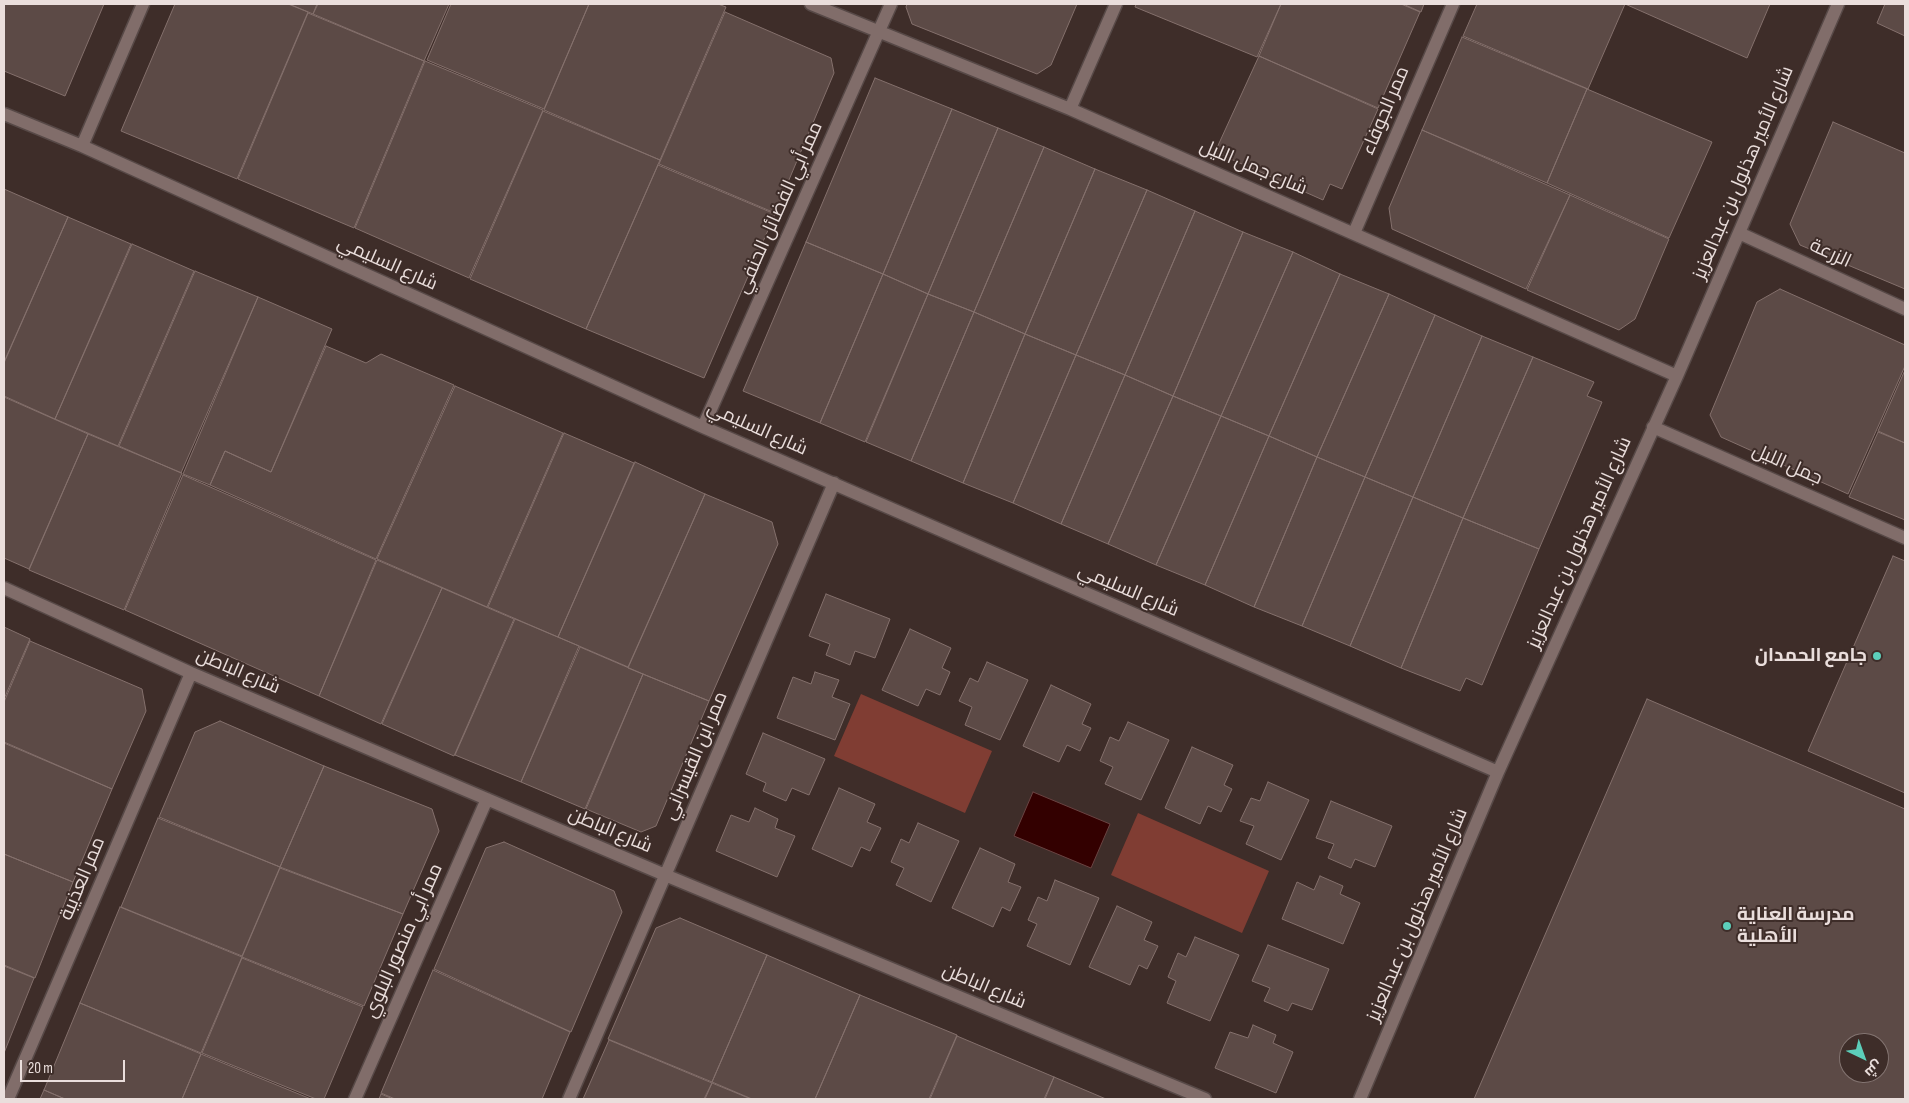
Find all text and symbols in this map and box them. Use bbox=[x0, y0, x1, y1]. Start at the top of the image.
street label: ممر الجوفاء bbox=[1357, 63, 1415, 159]
street label: شارع الأمير هذلول بن عبدالعزيز bbox=[1689, 63, 1799, 283]
street label: ممر أبي الفضائل الحنفي bbox=[732, 119, 828, 297]
street label: شارع جمل الليل bbox=[1196, 135, 1310, 201]
street label: شارع السليمي bbox=[333, 232, 441, 296]
street label: الزرعة bbox=[1806, 235, 1854, 273]
street label: شارع السليمي bbox=[703, 397, 811, 461]
street label: شارع الأمير هذلول بن عبدالعزيز bbox=[1523, 433, 1637, 653]
street label: جمل الليل bbox=[1748, 439, 1826, 491]
street label: شارع السليمي bbox=[1074, 559, 1182, 623]
street label: شارع الباطن bbox=[193, 644, 283, 700]
place label: جامع الحمدان bbox=[1755, 645, 1867, 667]
marker: جامع الحمدان bbox=[1871, 650, 1883, 662]
street label: ممر ابن القيسراني bbox=[659, 688, 733, 824]
street label: شارع الباطن bbox=[565, 803, 655, 859]
street label: شارع الأمير هذلول بن عبدالعزيز bbox=[1363, 805, 1473, 1025]
street label: ممر العذيبة bbox=[55, 834, 111, 924]
street label: ممر أبي منصور البلوي bbox=[360, 860, 448, 1022]
place label: مدرسة العناية الأهلية bbox=[1737, 904, 1854, 948]
marker: مدرسة العناية الأهلية bbox=[1721, 920, 1733, 932]
street label: شارع الباطن bbox=[939, 959, 1029, 1015]
north arrow bbox=[1839, 1033, 1889, 1083]
scale bar bbox=[22, 1050, 128, 1082]
text: ش bbox=[1861, 1056, 1886, 1081]
text: 20 m bbox=[28, 1059, 53, 1078]

